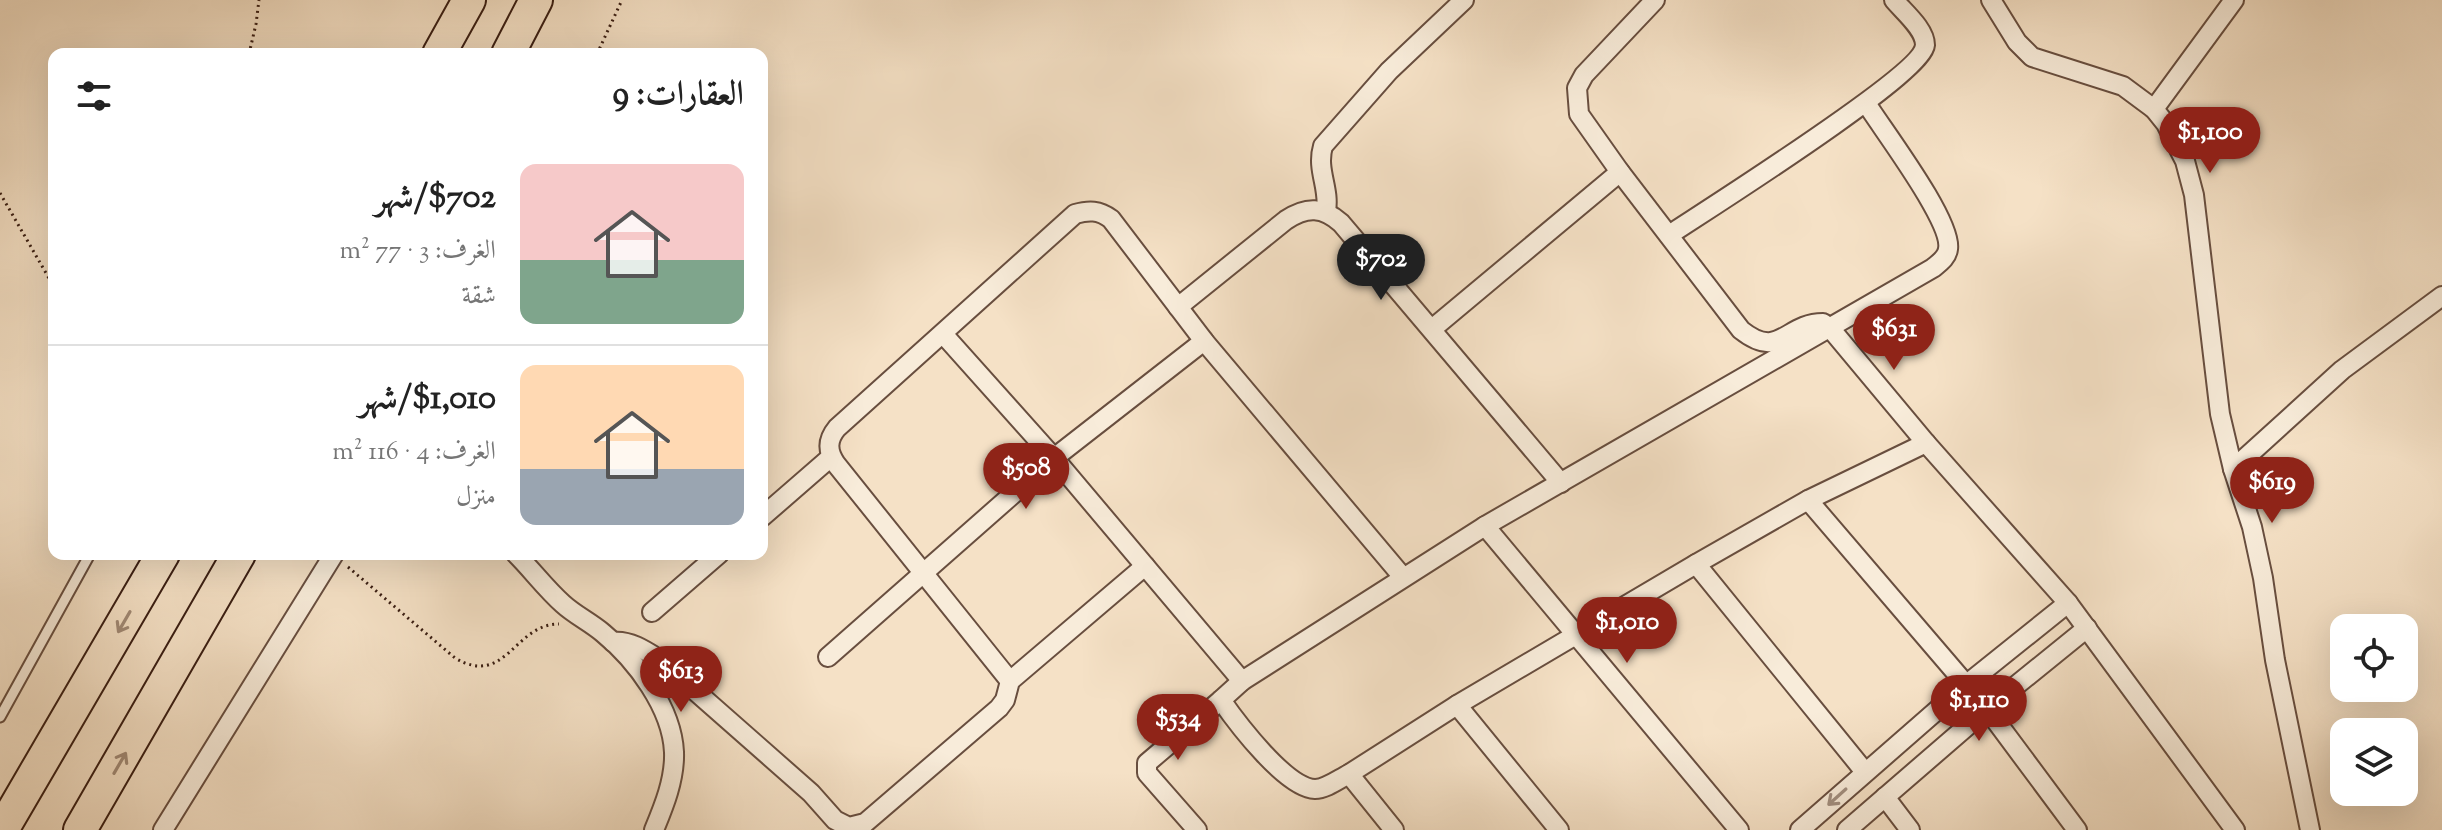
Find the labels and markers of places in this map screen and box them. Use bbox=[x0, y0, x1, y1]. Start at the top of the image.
pin: $1,100 bbox=[2145, 107, 2275, 175]
pin: $702 bbox=[1334, 234, 1428, 302]
pin: $631 bbox=[1847, 304, 1941, 372]
pin: $508 bbox=[979, 443, 1073, 511]
pin: $619 bbox=[2225, 457, 2319, 525]
pin: $1,010 bbox=[1562, 597, 1692, 665]
pin: $613 bbox=[634, 646, 728, 714]
pin: $1,110 bbox=[1914, 675, 2044, 743]
pin: $534 bbox=[1131, 694, 1225, 762]

